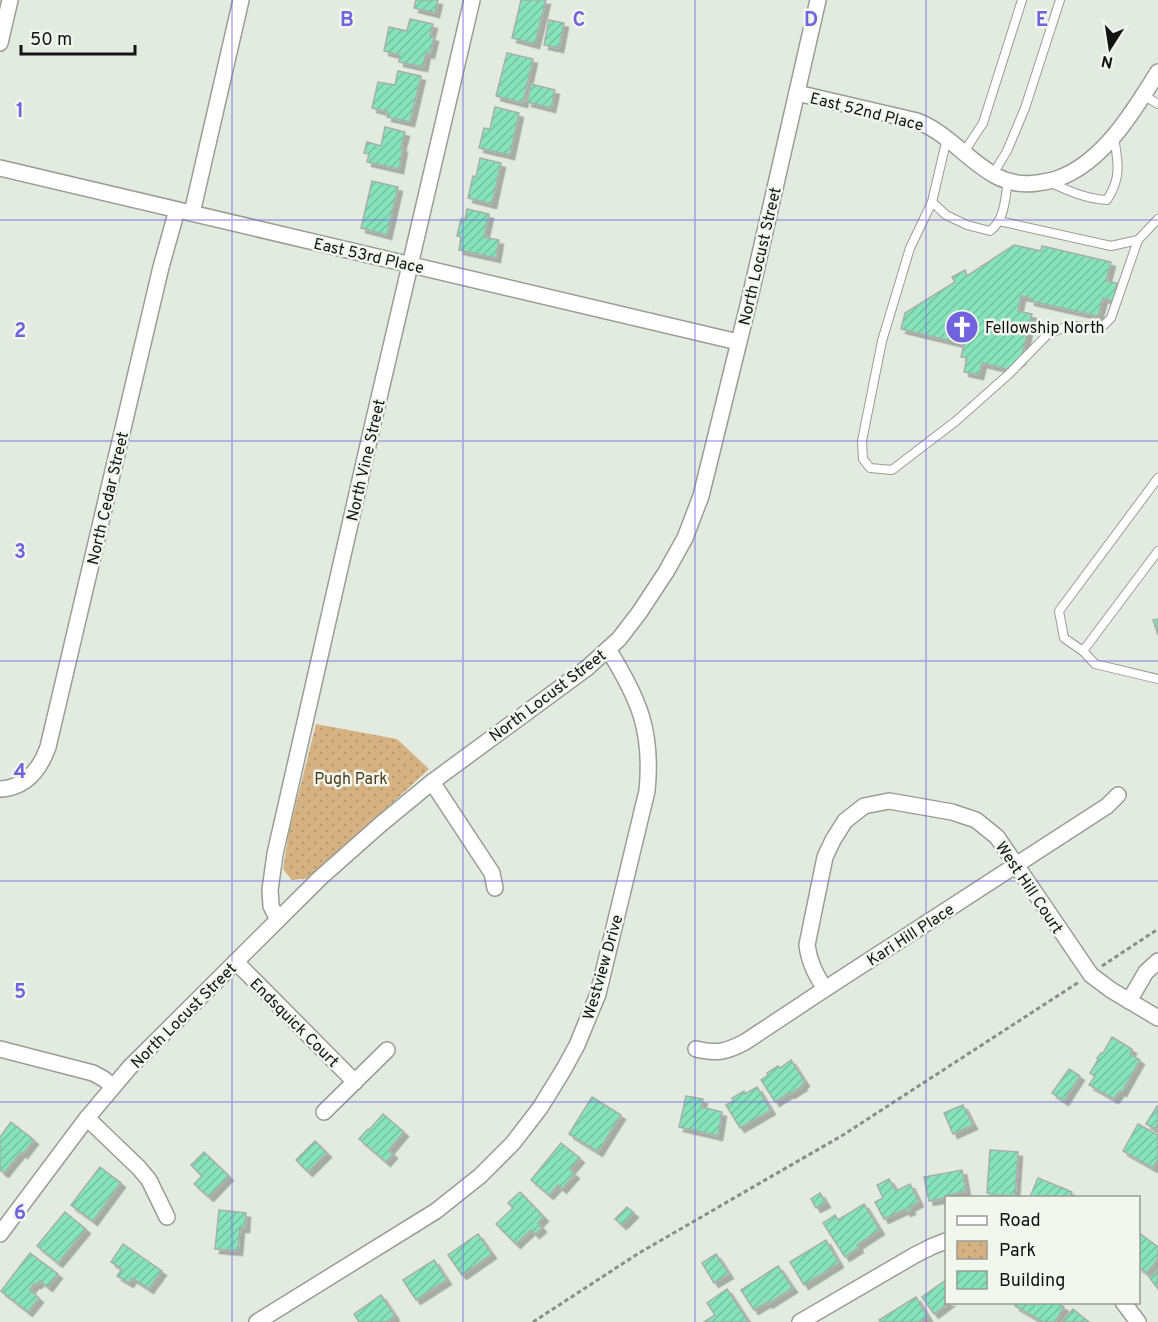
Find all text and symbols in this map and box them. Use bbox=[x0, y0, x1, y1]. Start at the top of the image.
text: B bbox=[340, 8, 354, 34]
text: C bbox=[573, 8, 585, 34]
text: D bbox=[804, 8, 818, 34]
text: E bbox=[1036, 8, 1048, 34]
scale bar bbox=[21, 18, 135, 56]
north arrow bbox=[1080, 18, 1140, 78]
text: 50 m bbox=[30, 29, 72, 52]
text: N bbox=[1100, 50, 1115, 72]
street label: East 52nd Place bbox=[808, 89, 925, 137]
text: 1 bbox=[16, 99, 24, 125]
street label: North Locust Street bbox=[735, 185, 787, 328]
street label: East 53rd Place bbox=[311, 235, 426, 279]
church icon: Fellowship North bbox=[944, 309, 980, 345]
text: 2 bbox=[14, 319, 26, 345]
place label: Fellowship North bbox=[985, 319, 1105, 339]
street label: North Vine Street bbox=[343, 397, 391, 523]
street label: North Cedar Street bbox=[84, 430, 134, 567]
text: 3 bbox=[14, 540, 26, 566]
street label: North Locust Street bbox=[486, 646, 611, 747]
text: 4 bbox=[14, 760, 26, 786]
park label: Pugh Park bbox=[314, 770, 388, 790]
street label: West Hill Court bbox=[990, 838, 1067, 938]
street label: Kari Hill Place bbox=[864, 900, 958, 971]
street label: Westview Drive bbox=[579, 913, 628, 1022]
street label: North Locust Street bbox=[127, 959, 241, 1073]
street label: Endsquick Court bbox=[245, 974, 343, 1072]
text: 5 bbox=[14, 980, 26, 1006]
legend bbox=[945, 1196, 1140, 1304]
text: 6 bbox=[14, 1201, 26, 1227]
text: Road bbox=[999, 1210, 1041, 1233]
text: Park bbox=[999, 1240, 1036, 1263]
text: Building bbox=[999, 1270, 1065, 1293]

